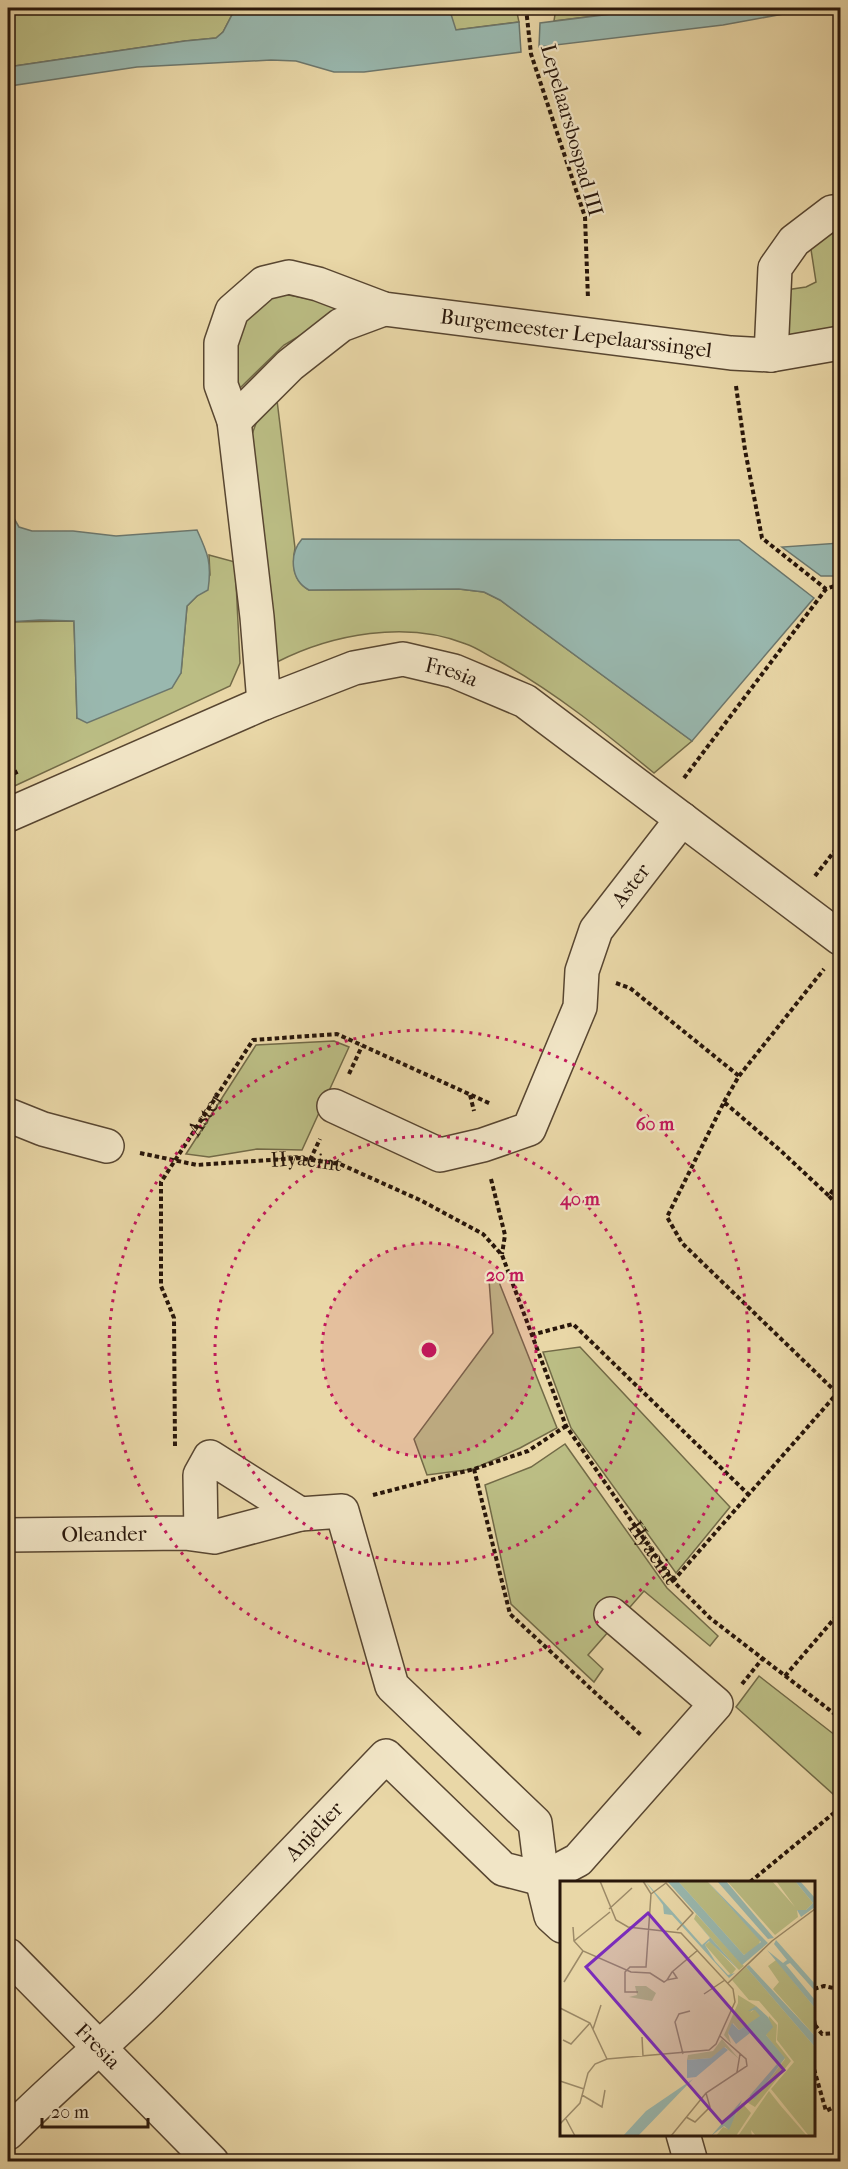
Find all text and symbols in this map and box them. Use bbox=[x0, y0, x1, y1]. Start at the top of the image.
street label: Lepelaarsbospad III bbox=[536, 41, 608, 219]
street label: Burgemeester Lepelaarssingel bbox=[439, 304, 714, 362]
street label: Fresia bbox=[423, 653, 482, 692]
street label: Aster bbox=[606, 859, 655, 912]
street label: Aster bbox=[182, 1087, 229, 1141]
text: 60 m bbox=[636, 1114, 675, 1135]
street label: Hyacint bbox=[270, 1146, 344, 1176]
text: 40 m bbox=[559, 1189, 601, 1210]
text: 20 m bbox=[486, 1265, 525, 1286]
centre of rings bbox=[419, 1340, 439, 1360]
street label: Hyacint bbox=[623, 1516, 684, 1589]
street label: Oleander bbox=[61, 1521, 147, 1546]
street label: Anjelier bbox=[280, 1797, 348, 1866]
inset map bbox=[560, 1881, 815, 2136]
street label: Fresia bbox=[70, 2018, 126, 2074]
scale bar bbox=[42, 2091, 148, 2129]
text: 20 m bbox=[51, 2102, 89, 2123]

